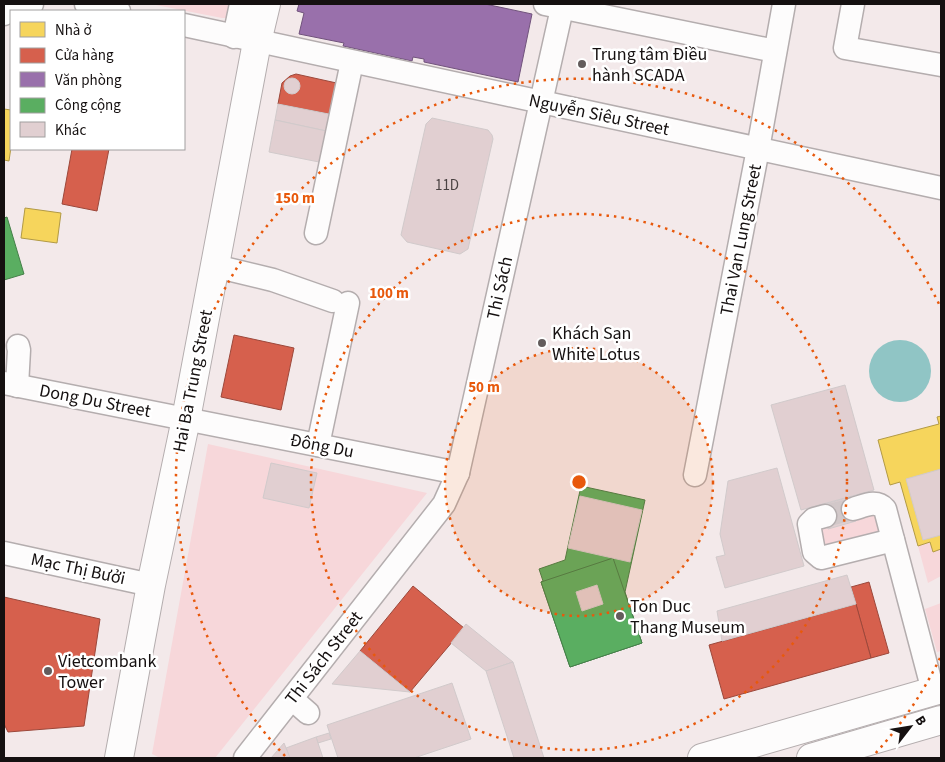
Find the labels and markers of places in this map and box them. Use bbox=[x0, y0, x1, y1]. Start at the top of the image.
place label: Trung tâm Điều hành SCADA bbox=[592, 42, 707, 88]
marker: Trung tâm Điều hành SCADA bbox=[576, 58, 588, 70]
place label: Khách Sạn White Lotus bbox=[552, 321, 640, 367]
marker: Khách Sạn White Lotus bbox=[536, 337, 548, 349]
centre of rings bbox=[570, 473, 588, 491]
place label: Ton Duc Thang Museum bbox=[630, 594, 745, 640]
marker: Ton Duc Thang Museum bbox=[614, 610, 626, 622]
place label: Vietcombank Tower bbox=[58, 649, 156, 695]
marker: Vietcombank Tower bbox=[42, 665, 54, 677]

